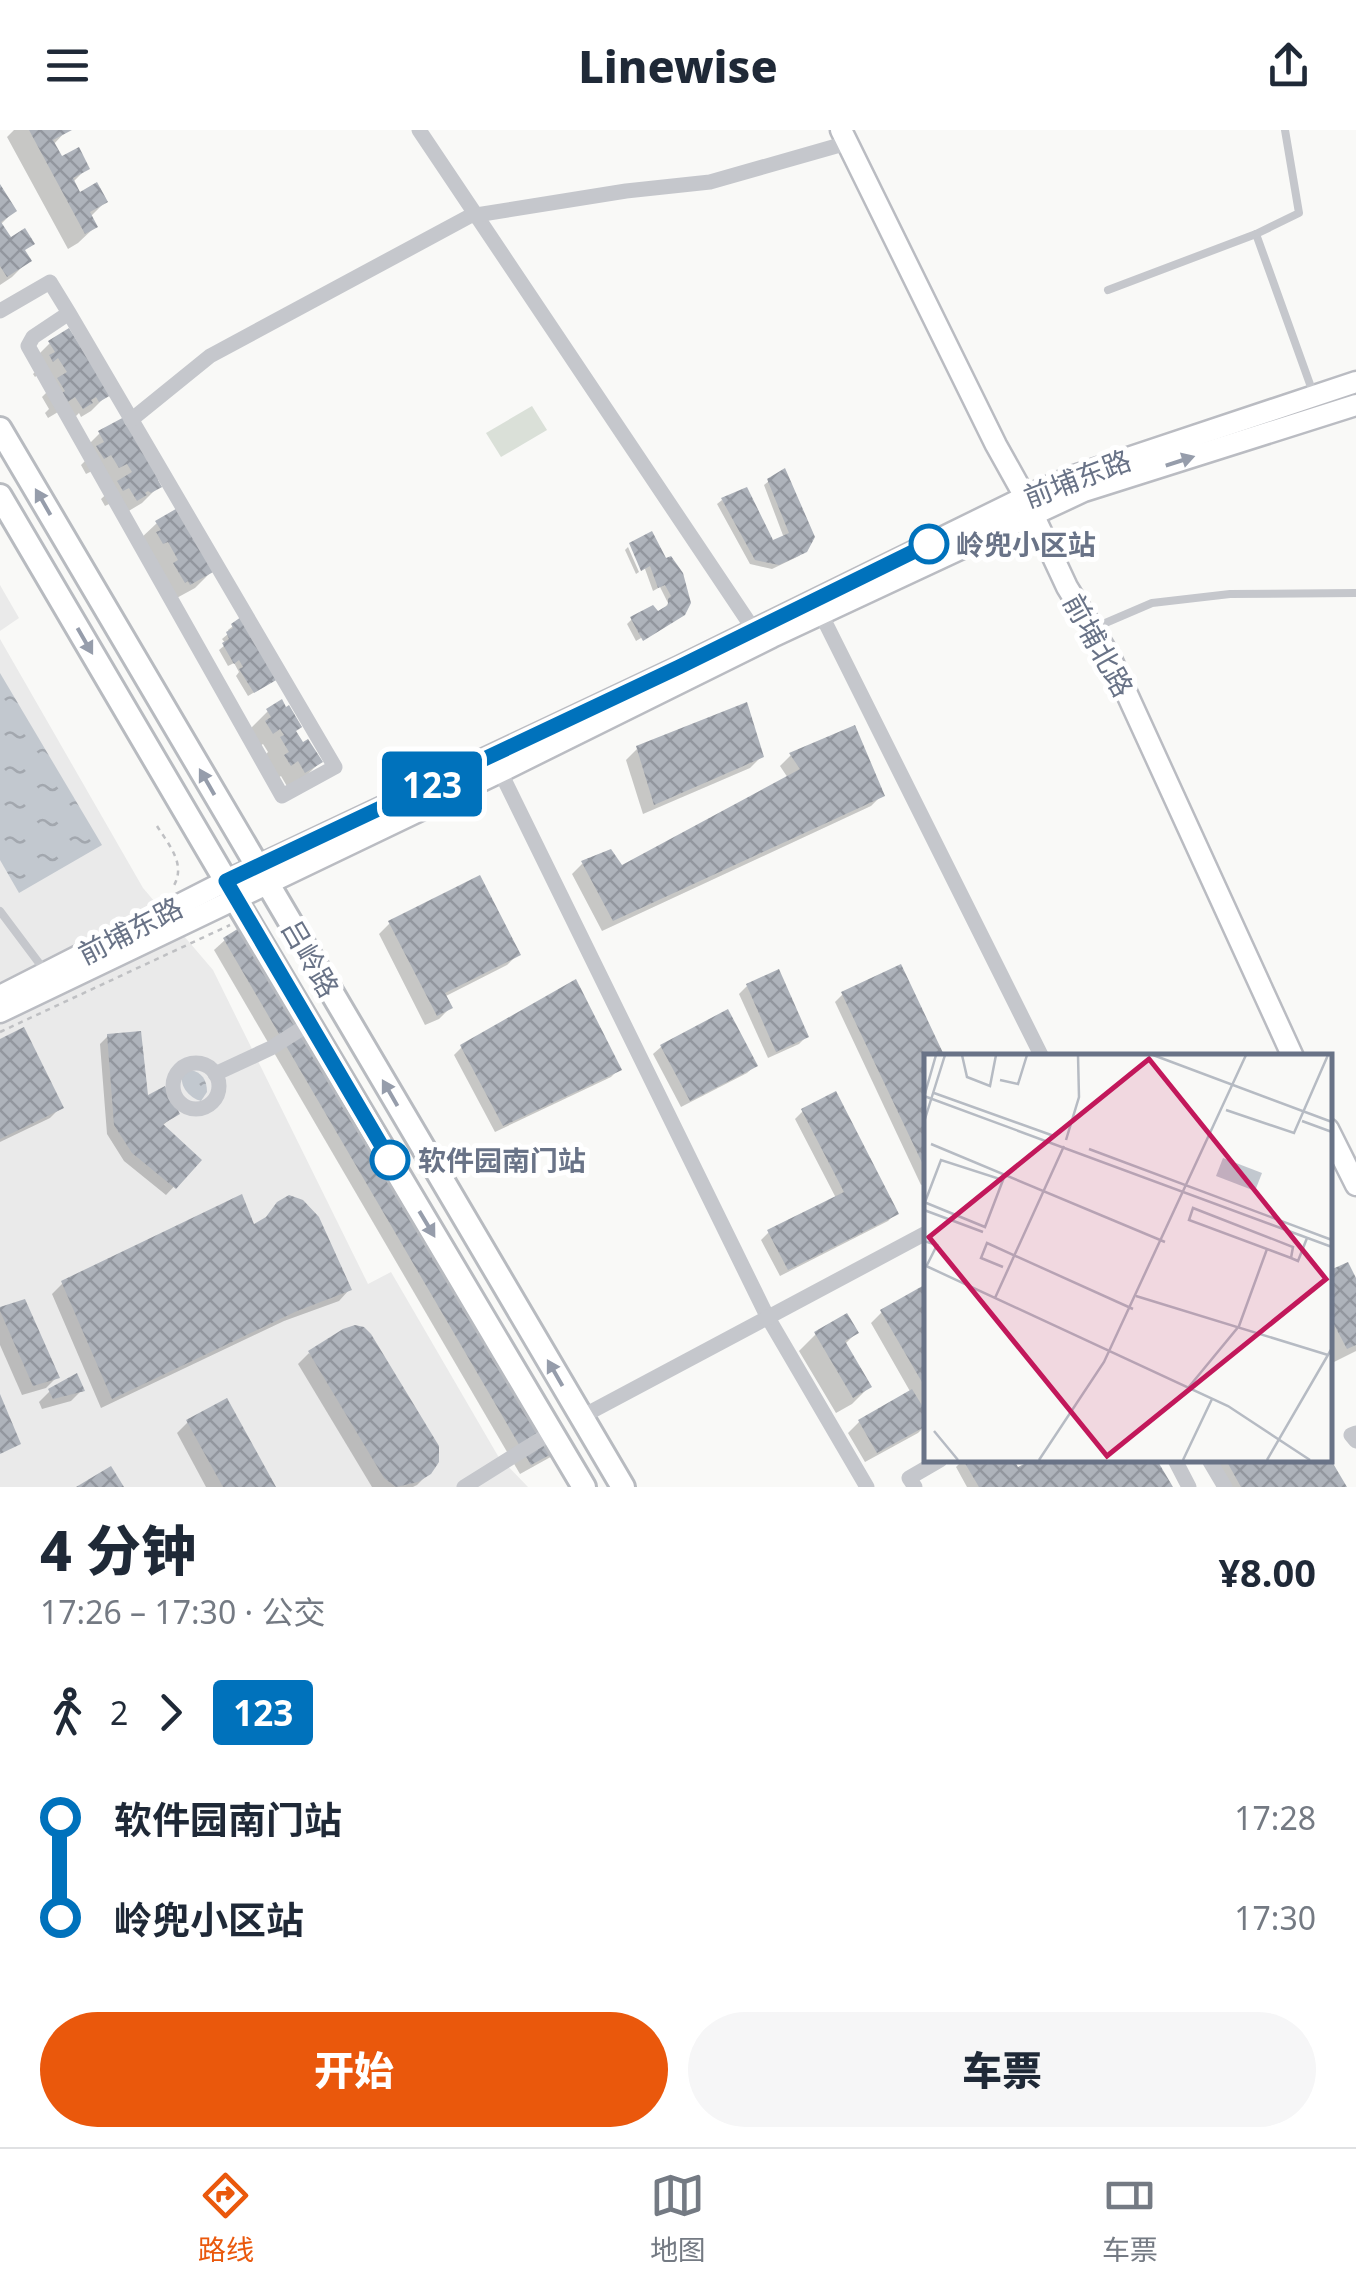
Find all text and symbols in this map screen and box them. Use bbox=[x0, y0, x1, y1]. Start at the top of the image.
text: Linewise bbox=[578, 35, 778, 96]
icon: menu bbox=[40, 38, 95, 93]
icon: share bbox=[1261, 38, 1316, 93]
street label: 前埔东路 bbox=[1018, 440, 1136, 516]
one-way arrow bbox=[1166, 452, 1196, 467]
one-way arrow bbox=[35, 488, 52, 516]
marker: 岭兜小区站 bbox=[910, 525, 948, 563]
place label: 岭兜小区站 bbox=[956, 525, 1096, 563]
street label: 前埔北路 bbox=[1055, 587, 1143, 703]
one-way arrow bbox=[76, 626, 93, 655]
line badge: 123 bbox=[374, 752, 490, 816]
text: 123 bbox=[402, 761, 462, 808]
one-way arrow bbox=[199, 768, 217, 796]
street label: 前埔东路 bbox=[71, 888, 189, 972]
street label: 吕岭路 bbox=[274, 912, 348, 1004]
inset map bbox=[924, 1054, 1331, 1462]
one-way arrow bbox=[382, 1079, 399, 1107]
marker: 软件园南门站 bbox=[371, 1141, 409, 1179]
place label: 软件园南门站 bbox=[418, 1141, 586, 1179]
one-way arrow bbox=[418, 1210, 436, 1238]
one-way arrow bbox=[547, 1359, 564, 1387]
text: 4 分钟 bbox=[40, 1512, 196, 1587]
text: ¥8.00 bbox=[1218, 1546, 1316, 1598]
text: 17:26 – 17:30 · 公交 bbox=[40, 1590, 325, 1633]
icon: walk bbox=[40, 1685, 95, 1740]
icon: forward bbox=[143, 1685, 198, 1740]
text: 123 bbox=[233, 1689, 293, 1736]
text: 2 bbox=[110, 1691, 128, 1734]
text: 软件园南门站 bbox=[114, 1793, 342, 1845]
text: 17:28 bbox=[1234, 1796, 1316, 1839]
text: 岭兜小区站 bbox=[114, 1893, 304, 1945]
text: 17:30 bbox=[1234, 1896, 1316, 1939]
button: 开始 bbox=[40, 2012, 668, 2127]
button: 车票 bbox=[688, 2012, 1316, 2127]
tab: 路线 bbox=[198, 2168, 254, 2268]
tab: 地图 bbox=[650, 2168, 706, 2268]
tab: 车票 bbox=[1102, 2168, 1158, 2268]

